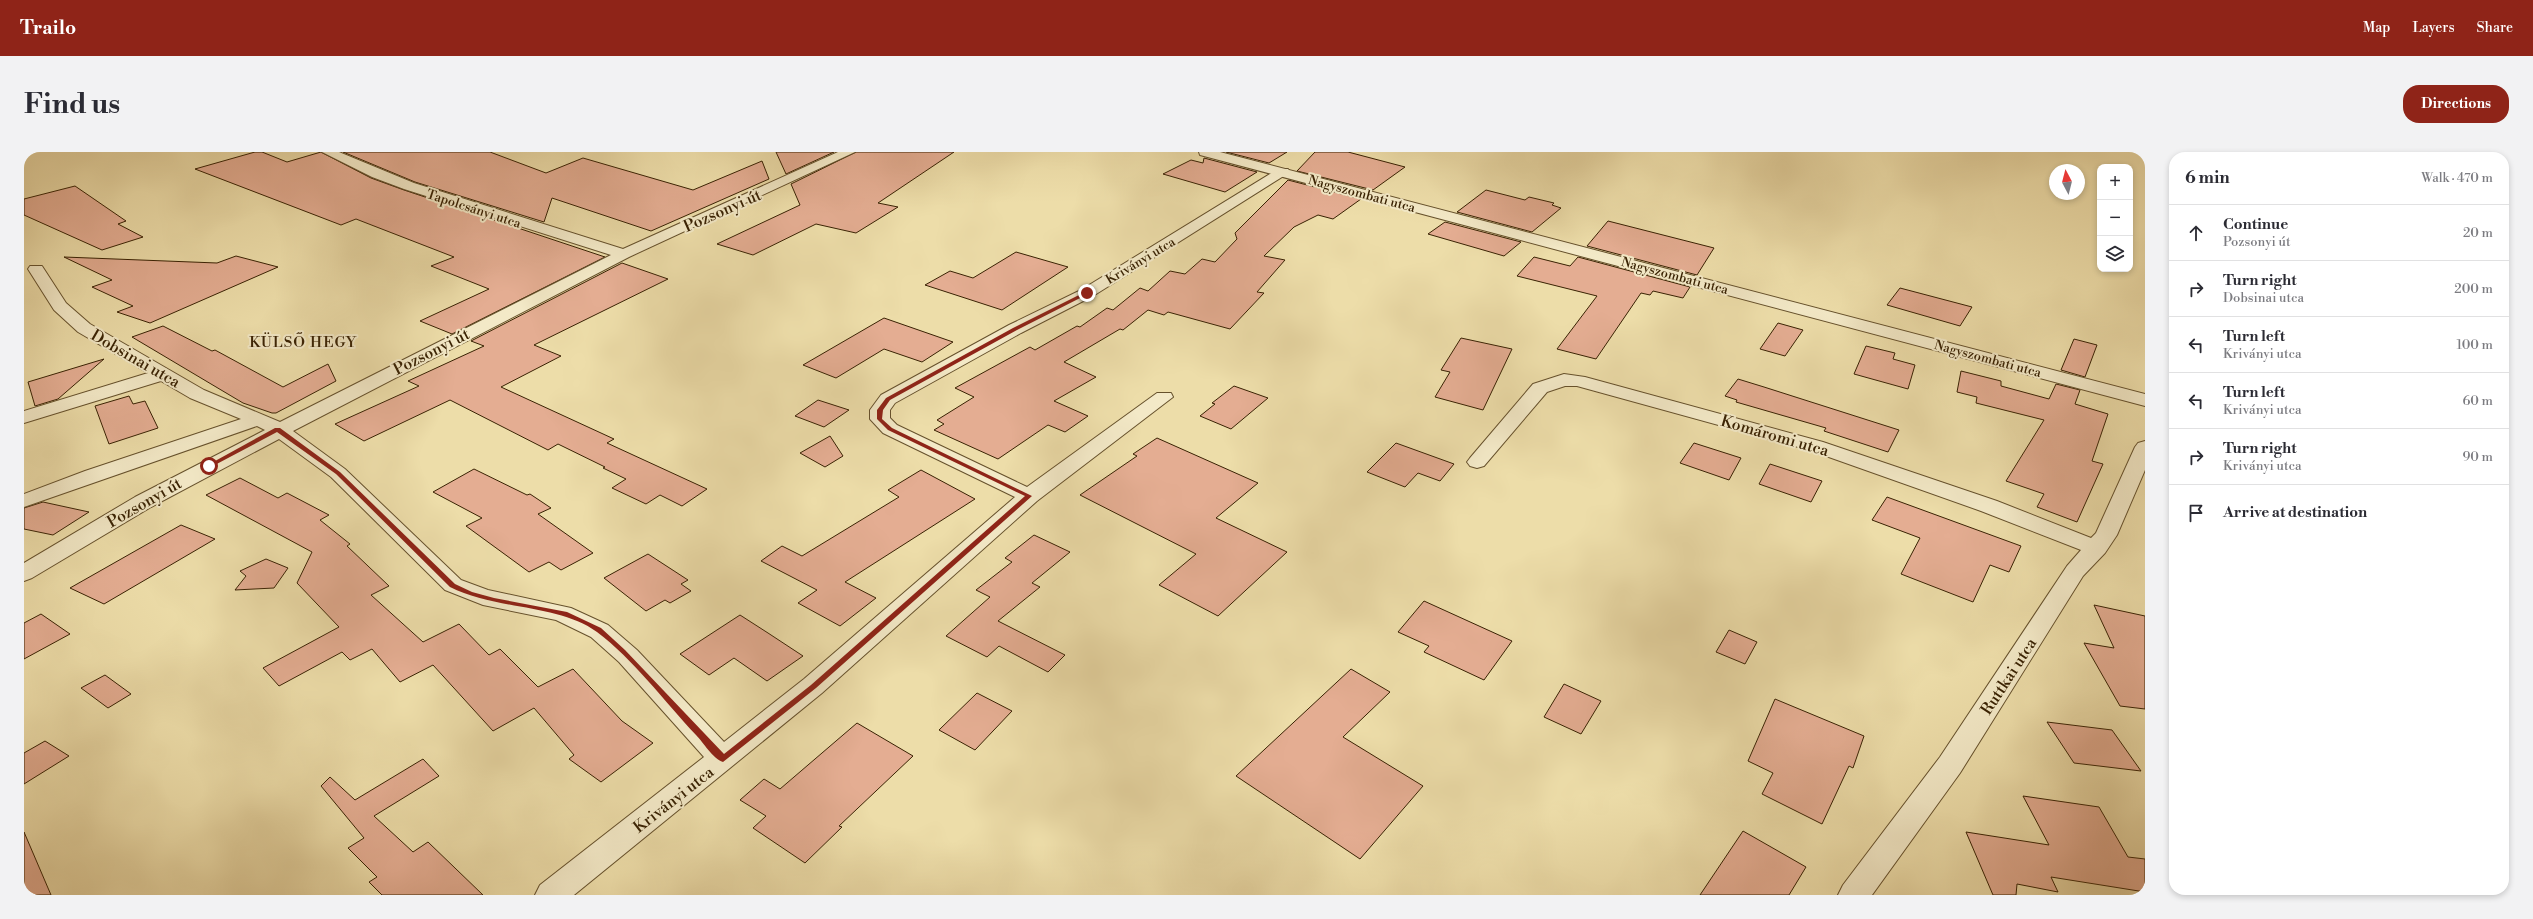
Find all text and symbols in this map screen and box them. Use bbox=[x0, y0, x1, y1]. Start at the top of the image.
text: Trailo bbox=[20, 16, 76, 40]
text: Map bbox=[2363, 19, 2390, 37]
text: Layers bbox=[2412, 19, 2455, 37]
text: Share bbox=[2477, 19, 2513, 37]
button: Directions bbox=[2403, 85, 2509, 123]
text: Find us bbox=[24, 87, 120, 122]
north arrow bbox=[2049, 164, 2085, 200]
map controls bbox=[2097, 164, 2133, 272]
button: + bbox=[2097, 164, 2133, 200]
text: 6 min bbox=[2185, 167, 2230, 189]
text: Walk · 470 m bbox=[2421, 170, 2493, 186]
street label: Nagyszombati utca bbox=[1306, 172, 1417, 216]
street label: Pozsonyi út bbox=[680, 185, 765, 237]
street label: Tapolcsányi utca bbox=[424, 186, 523, 232]
button: − bbox=[2097, 200, 2133, 236]
text: Continue bbox=[2223, 215, 2288, 234]
icon: ahead bbox=[2185, 222, 2207, 244]
text: 20 m bbox=[2463, 225, 2493, 241]
street label: Kriványi utca bbox=[1103, 234, 1179, 288]
text: Pozsonyi út bbox=[2223, 234, 2291, 250]
button: layers bbox=[2097, 236, 2133, 272]
street label: Nagyszombati utca bbox=[1619, 254, 1730, 298]
text: Turn right bbox=[2223, 271, 2297, 290]
icon: right bbox=[2185, 278, 2207, 300]
text: 200 m bbox=[2454, 281, 2493, 297]
route end bbox=[1078, 284, 1096, 302]
text: Dobsinai utca bbox=[2223, 290, 2304, 306]
street label: Pozsonyi út bbox=[390, 324, 473, 380]
street label: Dobsinai utca bbox=[87, 325, 184, 393]
text: Turn left bbox=[2223, 327, 2285, 346]
district label: KÜLSŐ HEGY bbox=[249, 332, 357, 352]
icon: left bbox=[2185, 334, 2207, 356]
street label: Nagyszombati utca bbox=[1932, 337, 2043, 381]
text: 100 m bbox=[2457, 337, 2493, 353]
text: Kriványi utca bbox=[2223, 346, 2302, 362]
text: Turn left bbox=[2223, 383, 2285, 402]
icon: left bbox=[2185, 390, 2207, 412]
text: 60 m bbox=[2462, 393, 2493, 409]
text: Kriványi utca bbox=[2223, 402, 2302, 418]
street label: Komáromi utca bbox=[1718, 411, 1832, 461]
text: Turn right bbox=[2223, 439, 2297, 458]
icon: right bbox=[2185, 446, 2207, 468]
text: 90 m bbox=[2462, 449, 2493, 465]
route start bbox=[200, 457, 218, 475]
text: Kriványi utca bbox=[2223, 458, 2302, 474]
street label: Pozsonyi út bbox=[104, 473, 186, 532]
icon: arrive bbox=[2185, 502, 2207, 524]
text: Arrive at destination bbox=[2223, 503, 2367, 522]
street label: Ruttkai utca bbox=[1977, 634, 2042, 719]
street label: Kriványi utca bbox=[629, 762, 719, 837]

